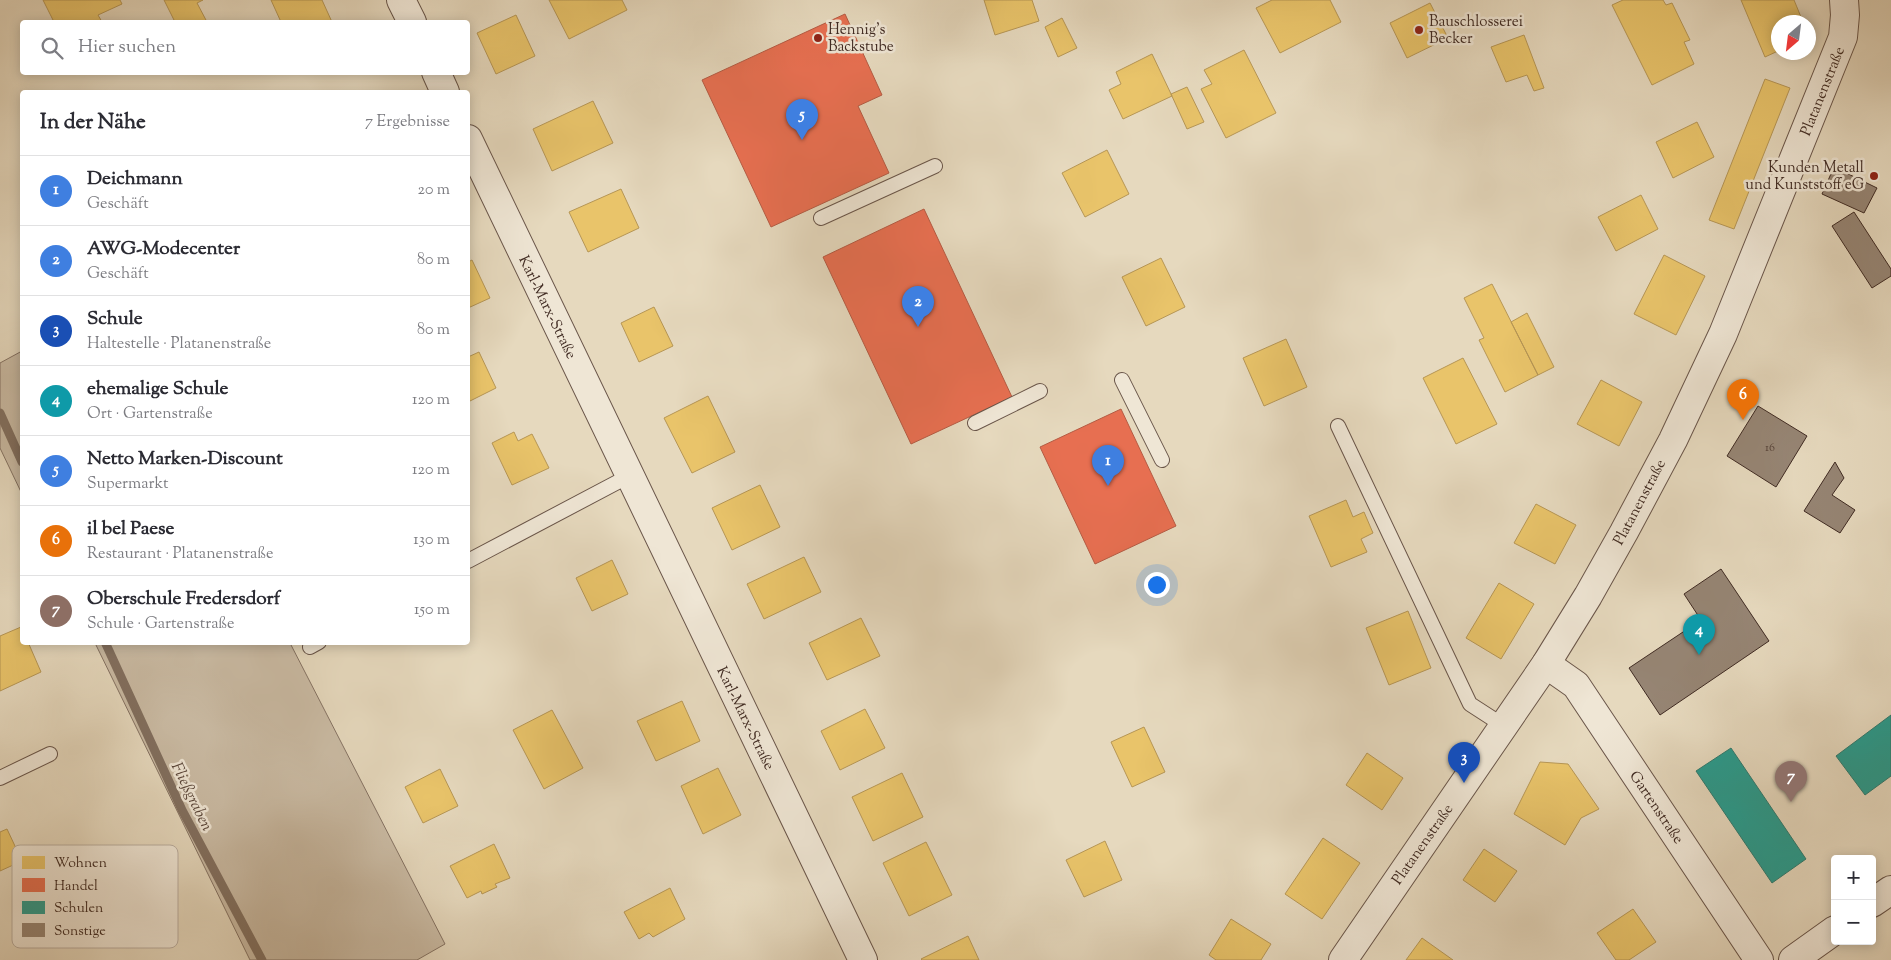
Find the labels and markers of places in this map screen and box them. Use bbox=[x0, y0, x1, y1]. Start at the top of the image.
place label: Bauschlosserei Becker bbox=[1429, 12, 1523, 50]
place label: Hennig's Backstube bbox=[828, 20, 894, 58]
marker: Bauschlosserei Becker bbox=[1413, 24, 1425, 36]
marker: Hennig's Backstube bbox=[812, 32, 824, 44]
pin: 5 bbox=[786, 99, 818, 140]
place label: Kunden Metall und Kunststoff eG bbox=[1745, 158, 1864, 196]
marker: Kunden Metall und Kunststoff eG bbox=[1868, 170, 1880, 182]
pin: 2 bbox=[902, 286, 934, 327]
pin: 6 bbox=[1727, 379, 1759, 420]
pin: 1 bbox=[1092, 445, 1124, 486]
pin: 4 bbox=[1683, 614, 1715, 655]
pin: 3 bbox=[1448, 742, 1480, 783]
pin: 7 bbox=[1775, 761, 1807, 802]

